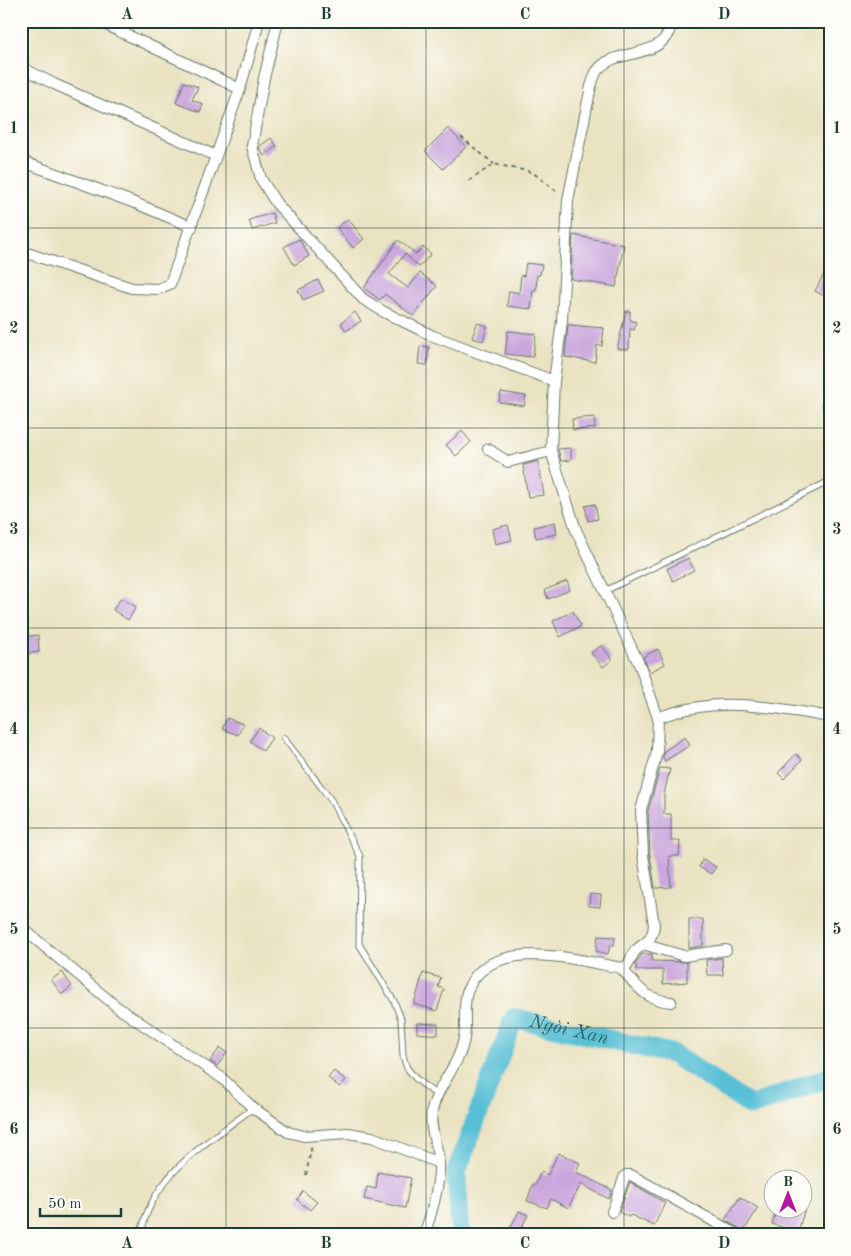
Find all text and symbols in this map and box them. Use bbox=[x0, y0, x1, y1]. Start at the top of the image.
text: A bbox=[121, 7, 133, 23]
text: B bbox=[320, 7, 332, 23]
text: C bbox=[520, 7, 530, 23]
text: D bbox=[718, 7, 730, 23]
text: 1 bbox=[9, 121, 19, 137]
text: 1 bbox=[832, 121, 842, 137]
text: 2 bbox=[9, 321, 19, 337]
text: 2 bbox=[832, 321, 842, 337]
text: 3 bbox=[9, 522, 19, 538]
text: 3 bbox=[832, 522, 842, 538]
text: 4 bbox=[9, 722, 19, 738]
text: 4 bbox=[832, 722, 842, 738]
text: 5 bbox=[9, 922, 19, 938]
text: 5 bbox=[832, 922, 842, 938]
water label: Ngòi Xan bbox=[526, 1012, 610, 1049]
text: 6 bbox=[9, 1122, 19, 1138]
text: 6 bbox=[832, 1122, 842, 1138]
north arrow bbox=[764, 1168, 814, 1218]
text: B bbox=[783, 1175, 793, 1189]
scale bar bbox=[40, 1186, 121, 1218]
text: 50 m bbox=[48, 1197, 82, 1212]
text: A bbox=[121, 1236, 133, 1252]
text: B bbox=[320, 1236, 332, 1252]
text: C bbox=[520, 1236, 530, 1252]
text: D bbox=[718, 1236, 730, 1252]

